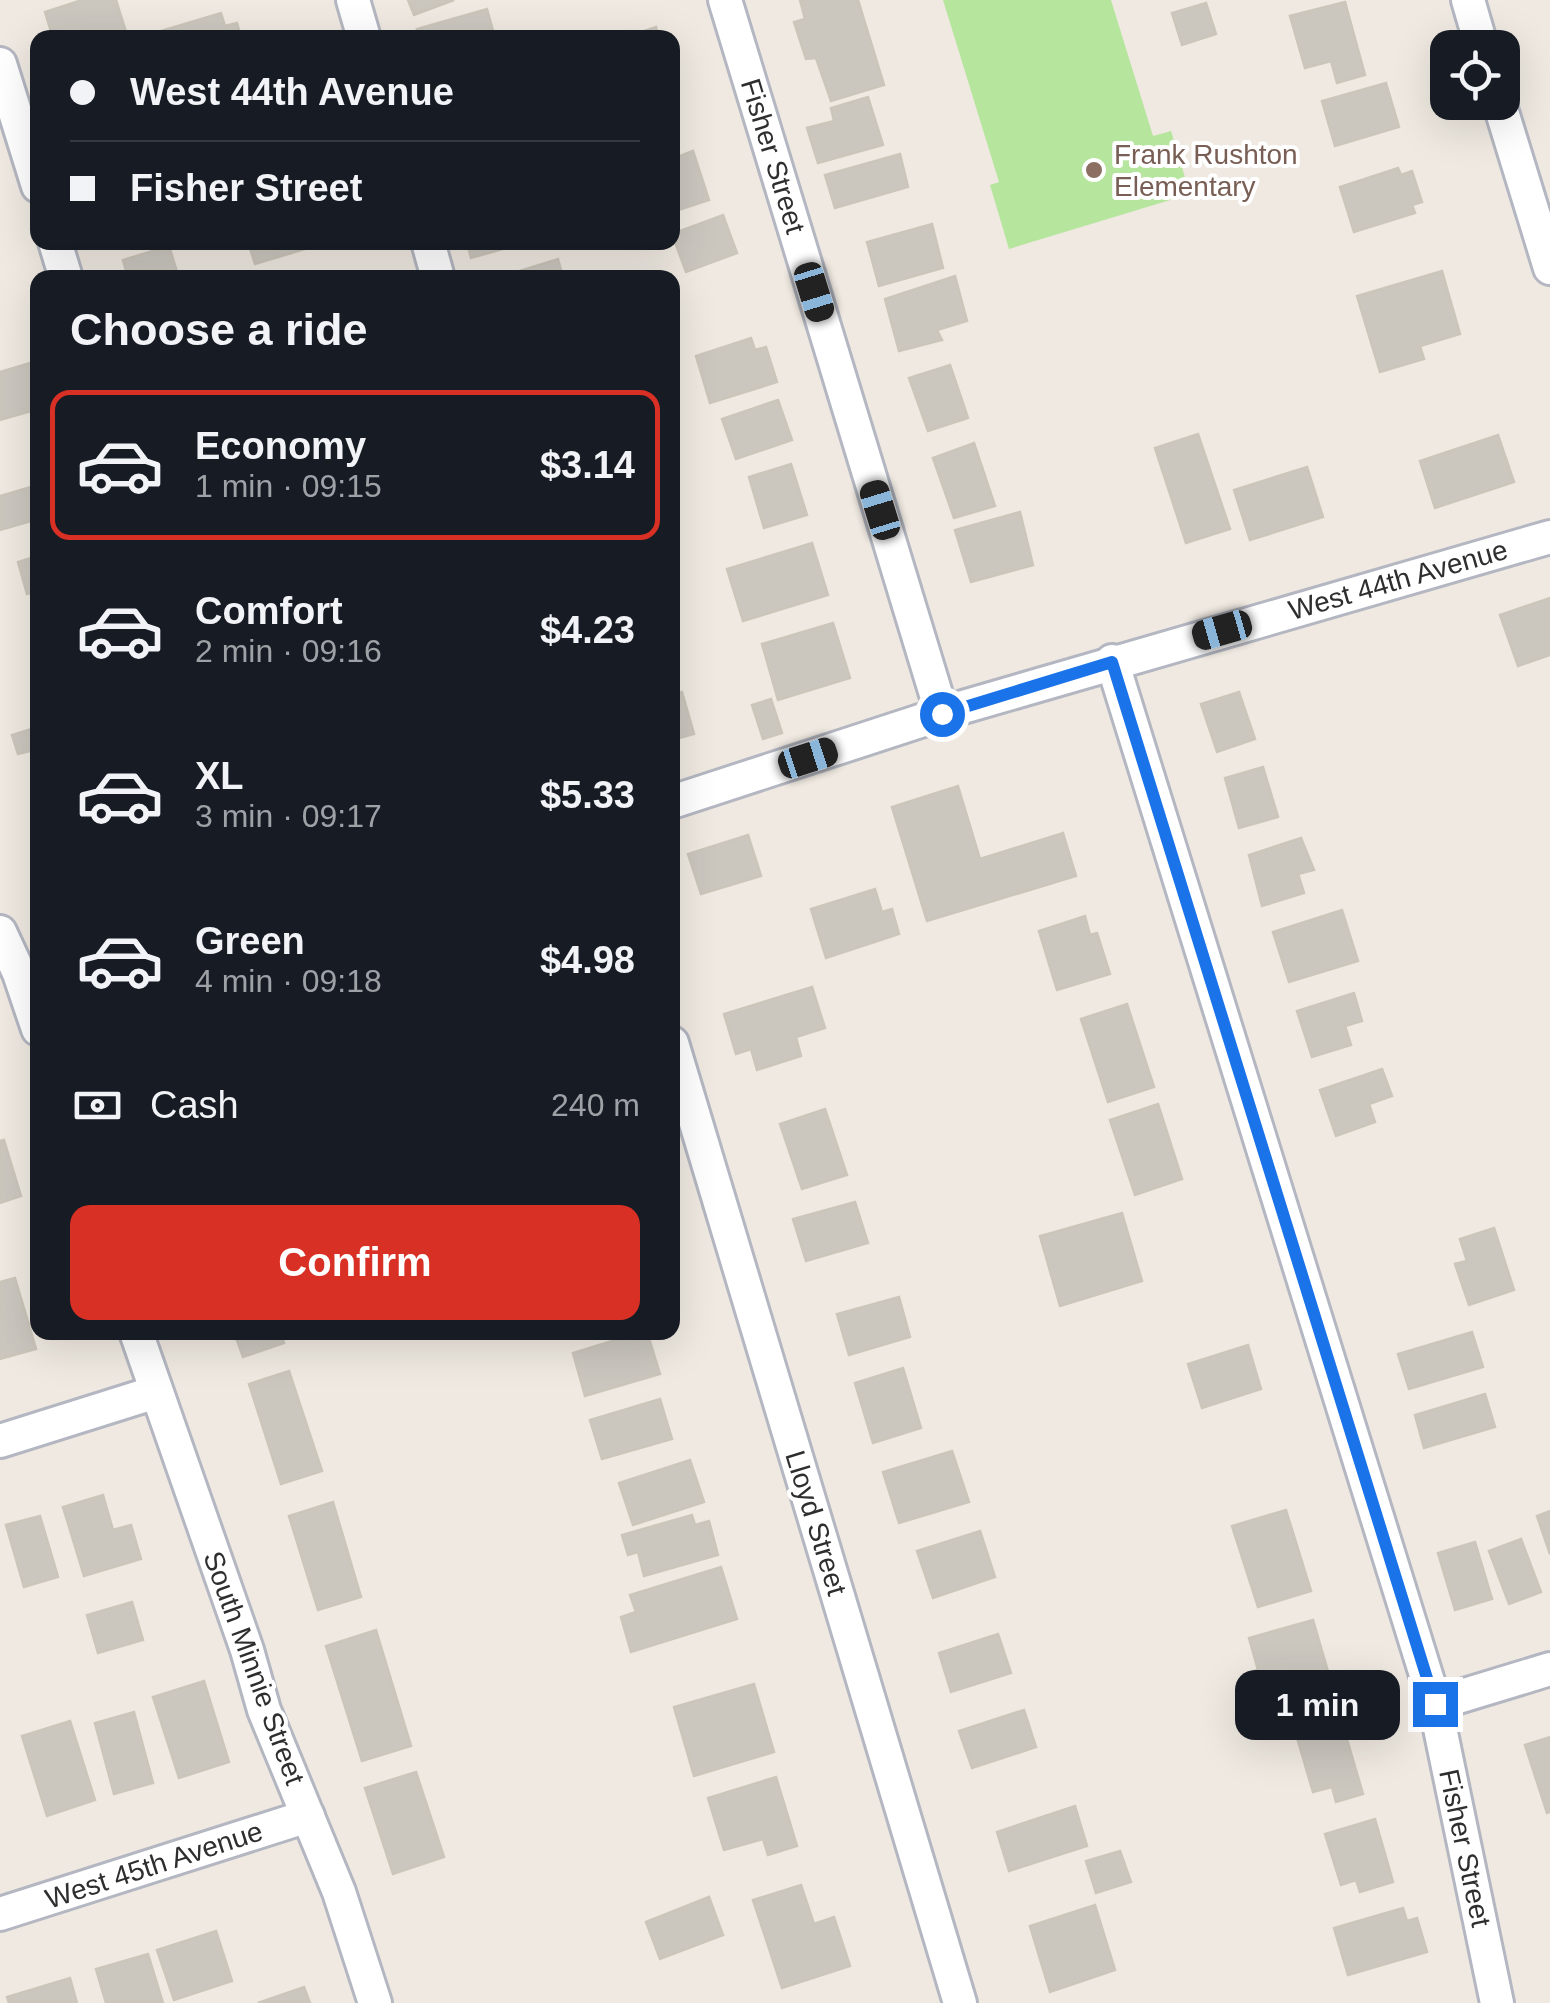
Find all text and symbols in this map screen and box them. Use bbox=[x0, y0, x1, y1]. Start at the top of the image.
map controls bbox=[1430, 30, 1520, 120]
button: locate bbox=[1430, 30, 1520, 120]
text: West 44th Avenue bbox=[130, 71, 454, 113]
street label: Fisher Street bbox=[735, 75, 811, 237]
place label: Frank Rushton Elementary bbox=[1114, 139, 1298, 202]
marker: Frank Rushton Elementary bbox=[1083, 159, 1105, 181]
text: Fisher Street bbox=[130, 167, 362, 209]
car bbox=[791, 259, 837, 325]
text: Choose a ride bbox=[70, 304, 368, 355]
icon: car bbox=[75, 420, 165, 510]
text: Economy bbox=[195, 425, 366, 467]
text: $3.14 bbox=[540, 444, 635, 486]
text: 1 min · 09:15 bbox=[195, 468, 382, 504]
car bbox=[857, 477, 903, 543]
street label: West 44th Avenue bbox=[1285, 534, 1511, 626]
icon: car bbox=[75, 585, 165, 675]
text: Comfort bbox=[195, 590, 343, 632]
car bbox=[1189, 607, 1255, 653]
text: $4.23 bbox=[540, 609, 635, 651]
text: 2 min · 09:16 bbox=[195, 633, 382, 669]
route start bbox=[920, 692, 965, 737]
car bbox=[775, 734, 841, 782]
icon: car bbox=[75, 750, 165, 840]
text: XL bbox=[195, 755, 244, 797]
text: $5.33 bbox=[540, 774, 635, 816]
text: 3 min · 09:17 bbox=[195, 798, 382, 834]
icon: car bbox=[75, 915, 165, 1005]
text: Green bbox=[195, 920, 305, 962]
text: $4.98 bbox=[540, 939, 635, 981]
text: 4 min · 09:18 bbox=[195, 963, 382, 999]
icon: cash bbox=[70, 1078, 125, 1133]
text: Cash bbox=[150, 1084, 239, 1126]
text: 240 m bbox=[551, 1087, 640, 1123]
button: Confirm bbox=[70, 1205, 640, 1320]
street label: Lloyd Street bbox=[779, 1447, 853, 1599]
street label: South Minnie Street bbox=[197, 1547, 311, 1789]
callout: 1 min bbox=[1235, 1669, 1400, 1739]
route end bbox=[1413, 1682, 1458, 1727]
text: 1 min bbox=[1276, 1687, 1359, 1723]
street label: Fisher Street bbox=[1433, 1766, 1497, 1930]
street label: West 45th Avenue bbox=[42, 1815, 266, 1915]

